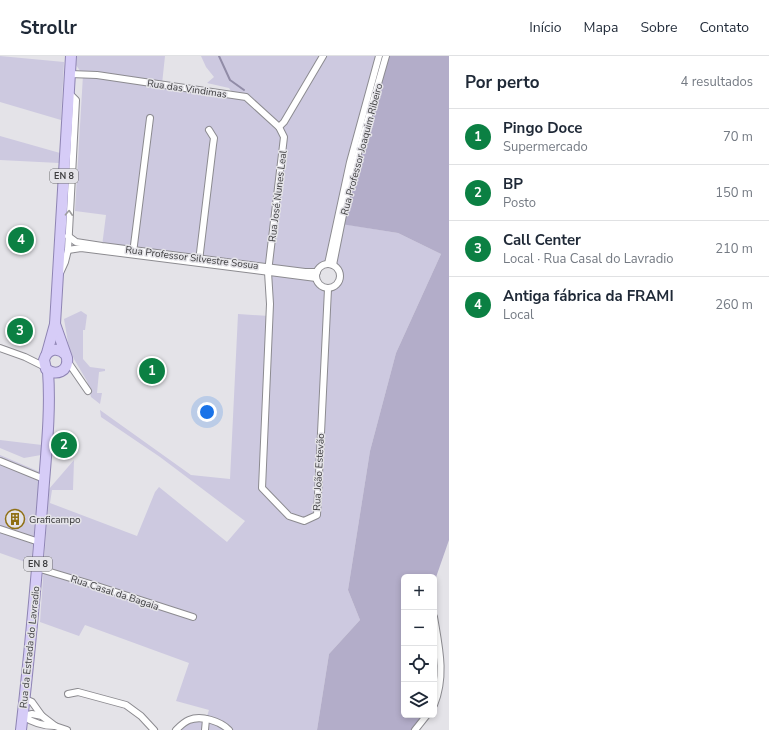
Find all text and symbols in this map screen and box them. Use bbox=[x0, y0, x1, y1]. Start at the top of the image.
text: Strollr bbox=[20, 15, 77, 41]
text: Início bbox=[529, 18, 561, 37]
text: Mapa bbox=[583, 18, 618, 37]
text: Sobre bbox=[640, 18, 677, 37]
text: Contato bbox=[699, 18, 749, 37]
text: Por perto bbox=[465, 71, 540, 94]
text: 4 resultados bbox=[681, 73, 753, 91]
street label: Rua das Vindimas bbox=[146, 76, 228, 102]
street label: Rua Professor Joaquim Ribeiro bbox=[338, 81, 386, 217]
text: Pingo Doce bbox=[503, 118, 582, 138]
text: 1 bbox=[474, 128, 482, 146]
text: 70 m bbox=[723, 128, 753, 146]
text: Supermercado bbox=[503, 138, 588, 156]
street label: Rua José Nunes Leal bbox=[265, 150, 291, 243]
road number: EN 8 bbox=[50, 169, 78, 183]
text: BP bbox=[503, 174, 523, 194]
text: 2 bbox=[474, 184, 482, 202]
text: 150 m bbox=[715, 184, 753, 202]
text: Posto bbox=[503, 194, 536, 212]
one-way arrow bbox=[65, 210, 74, 216]
pin: 4 bbox=[8, 225, 34, 255]
text: Call Center bbox=[503, 230, 581, 250]
text: 3 bbox=[474, 240, 482, 258]
text: 210 m bbox=[715, 240, 753, 258]
street label: Rua Professor Silvestre Sosua bbox=[124, 243, 259, 273]
text: Local · Rua Casal do Lavradio bbox=[503, 250, 674, 268]
text: Antiga fábrica da FRAMI bbox=[503, 286, 674, 306]
text: 4 bbox=[474, 296, 482, 314]
text: 260 m bbox=[715, 296, 753, 314]
text: Local bbox=[503, 306, 534, 324]
pin: 3 bbox=[7, 316, 33, 346]
pin: 1 bbox=[139, 356, 165, 386]
your location bbox=[197, 402, 217, 422]
pin: 2 bbox=[51, 430, 77, 460]
street label: Rua João Estevão bbox=[310, 433, 328, 511]
building icon: Graficampo bbox=[4, 508, 26, 530]
place label: Graficampo bbox=[29, 513, 81, 527]
road number: EN 8 bbox=[24, 557, 52, 571]
street label: Rua Casal da Bagaia bbox=[69, 572, 161, 614]
map controls bbox=[401, 574, 437, 718]
button: + bbox=[401, 574, 437, 610]
street label: Rua da Estrada do Lavradio bbox=[17, 585, 43, 709]
button: − bbox=[401, 610, 437, 646]
button: locate bbox=[401, 646, 437, 682]
button: layers bbox=[401, 682, 437, 718]

